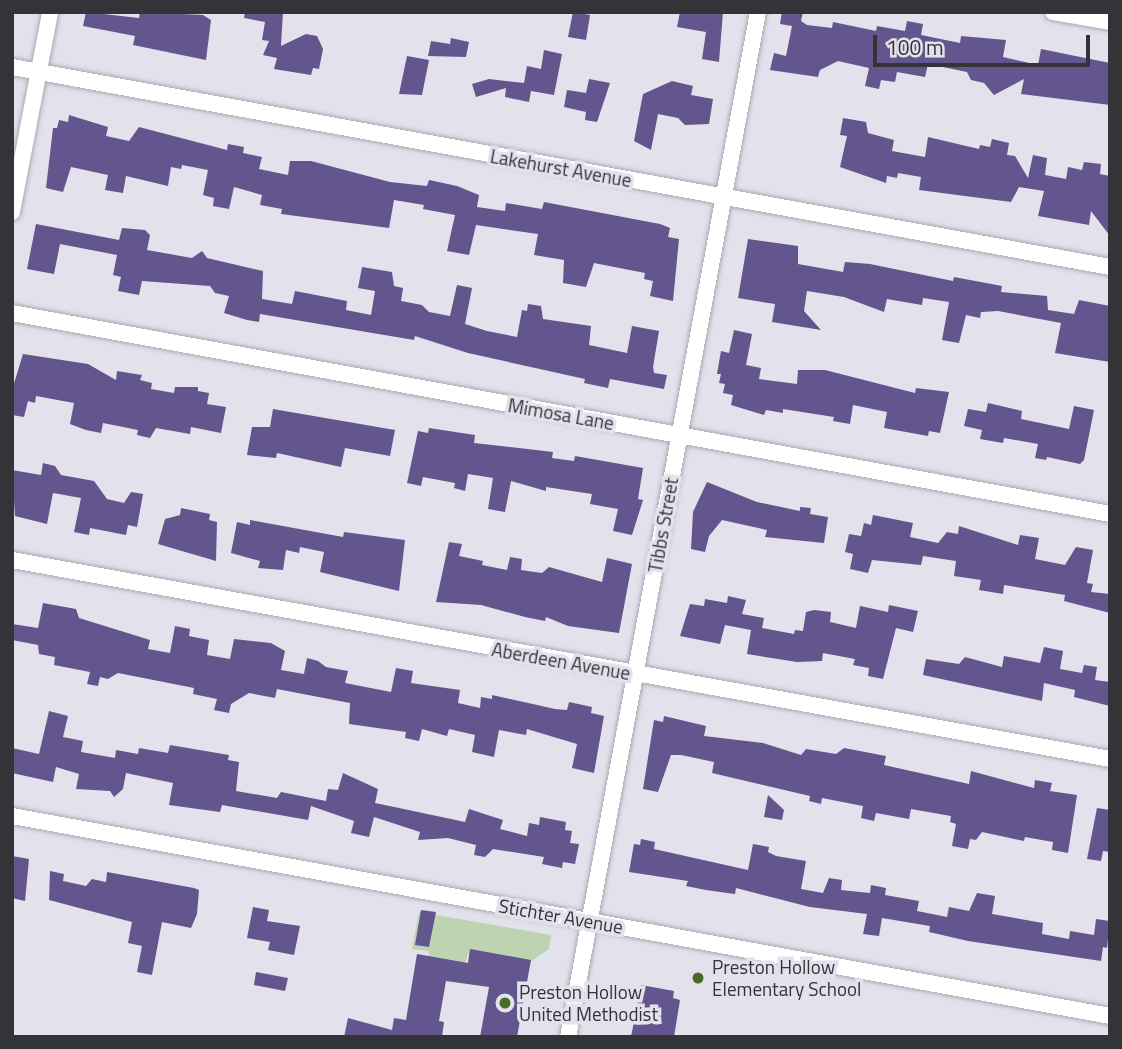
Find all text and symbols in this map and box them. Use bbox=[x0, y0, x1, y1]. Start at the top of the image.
scale bar bbox=[877, 21, 1094, 65]
text: 100 m bbox=[886, 31, 943, 63]
street label: Lakehurst Avenue bbox=[489, 144, 633, 192]
street label: Mimosa Lane bbox=[506, 393, 616, 435]
street label: Tibbs Street bbox=[643, 476, 683, 574]
street label: Aberdeen Avenue bbox=[490, 638, 632, 684]
street label: Stichter Avenue bbox=[497, 894, 625, 938]
place label: Preston Hollow Elementary School bbox=[712, 956, 861, 1000]
marker: Preston Hollow Elementary School bbox=[690, 970, 706, 986]
place label: Preston Hollow United Methodist bbox=[519, 981, 658, 1025]
marker: Preston Hollow United Methodist bbox=[497, 995, 513, 1011]

